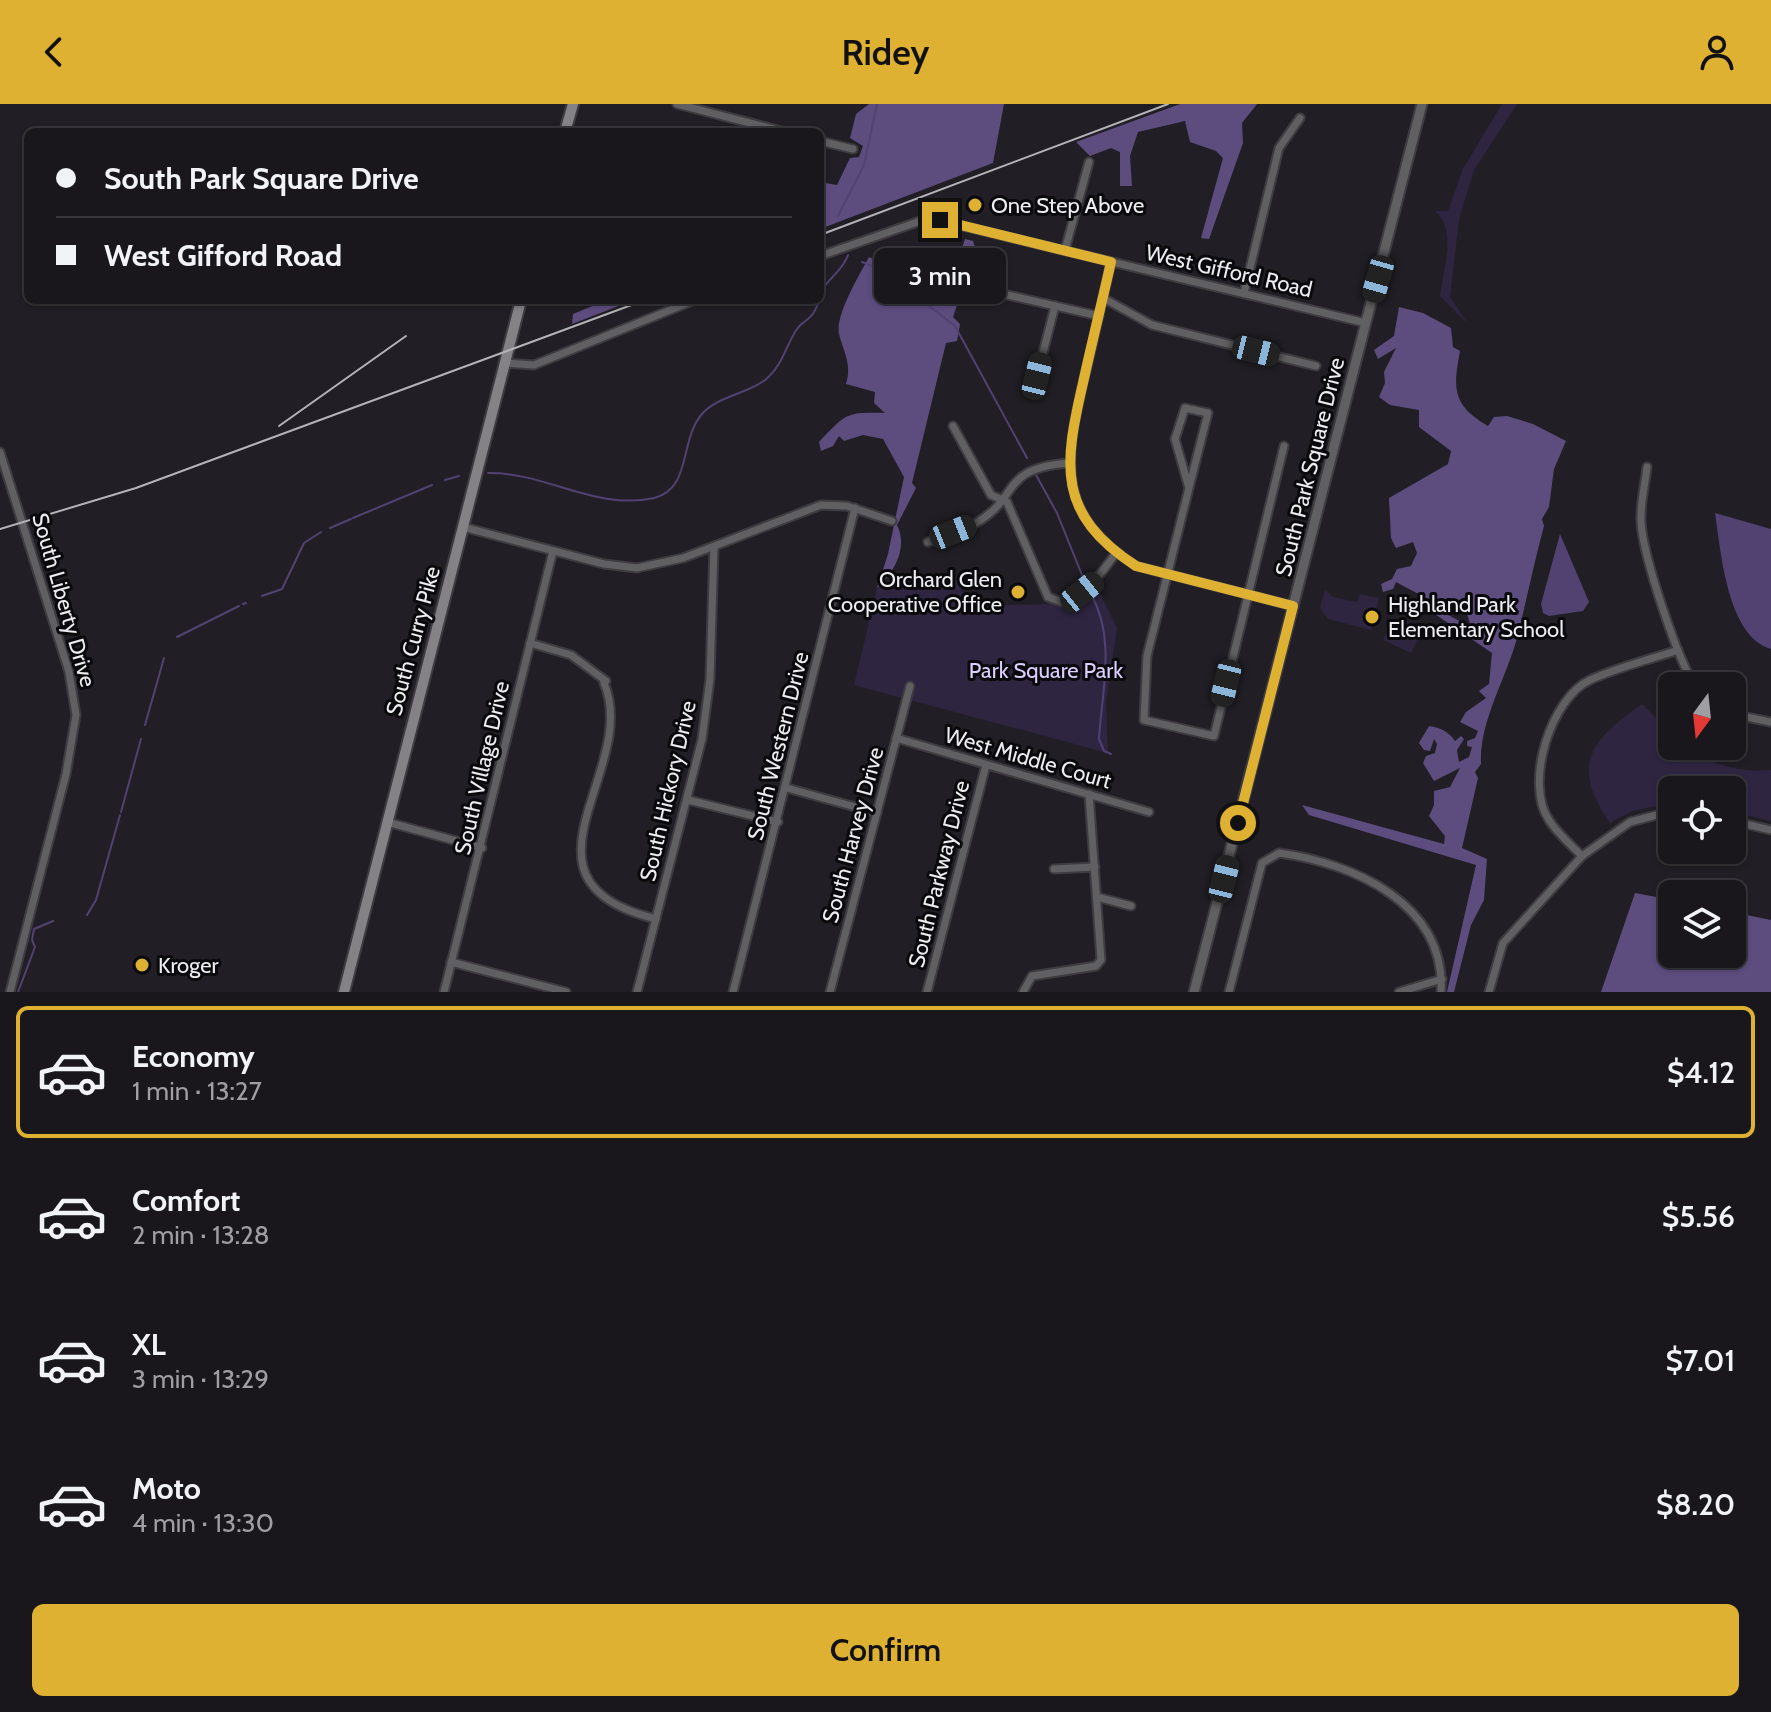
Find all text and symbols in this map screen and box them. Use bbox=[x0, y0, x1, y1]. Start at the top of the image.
icon: back bbox=[32, 30, 76, 74]
text: Ridey bbox=[842, 30, 929, 74]
icon: person bbox=[1695, 30, 1739, 74]
text: South Park Square Drive bbox=[104, 160, 419, 197]
place label: One Step Above bbox=[991, 192, 1144, 219]
marker: One Step Above bbox=[966, 196, 984, 214]
route end bbox=[922, 202, 958, 238]
text: West Gifford Road bbox=[104, 237, 342, 274]
street label: West Gifford Road bbox=[1143, 239, 1315, 303]
callout: 3 min bbox=[874, 248, 1006, 304]
car bbox=[1360, 253, 1396, 305]
text: 3 min bbox=[909, 260, 971, 292]
car bbox=[1230, 334, 1282, 368]
car bbox=[1020, 350, 1054, 402]
street label: South Park Square Drive bbox=[1270, 355, 1350, 579]
street label: South Liberty Drive bbox=[26, 510, 102, 690]
car bbox=[926, 512, 980, 552]
street label: South Curry Pike bbox=[380, 563, 446, 719]
place label: Orchard Glen Cooperative Office bbox=[828, 566, 1002, 618]
car bbox=[1056, 568, 1108, 616]
marker: Orchard Glen Cooperative Office bbox=[1009, 583, 1027, 601]
place label: Highland Park Elementary School bbox=[1388, 591, 1565, 643]
marker: Highland Park Elementary School bbox=[1363, 608, 1381, 626]
street label: South Western Drive bbox=[742, 649, 814, 843]
park label: Park Square Park bbox=[969, 657, 1123, 684]
car bbox=[1209, 657, 1243, 709]
north arrow bbox=[1658, 672, 1746, 760]
map controls bbox=[1658, 672, 1746, 968]
street label: South Village Drive bbox=[449, 679, 515, 857]
street label: South Hickory Drive bbox=[634, 698, 702, 884]
street label: West Middle Court bbox=[942, 721, 1115, 795]
street label: South Harvey Drive bbox=[817, 744, 889, 926]
button: locate bbox=[1658, 776, 1746, 864]
street label: South Parkway Drive bbox=[903, 778, 975, 970]
route start bbox=[1220, 805, 1256, 841]
car bbox=[1207, 853, 1241, 905]
button: layers bbox=[1658, 880, 1746, 968]
place label: Kroger bbox=[158, 952, 218, 979]
marker: Kroger bbox=[133, 956, 151, 974]
icon: car bbox=[36, 1036, 108, 1108]
text: Economy bbox=[132, 1038, 255, 1075]
text: $4.12 bbox=[1667, 1054, 1735, 1091]
text: 1 min · 13:27 bbox=[132, 1075, 262, 1107]
icon: car bbox=[36, 1180, 108, 1252]
text: Comfort bbox=[132, 1182, 240, 1219]
text: $5.56 bbox=[1662, 1198, 1735, 1235]
text: 2 min · 13:28 bbox=[132, 1219, 270, 1251]
icon: car bbox=[36, 1324, 108, 1396]
text: XL bbox=[132, 1326, 166, 1363]
text: $7.01 bbox=[1666, 1342, 1735, 1379]
text: 3 min · 13:29 bbox=[132, 1363, 269, 1395]
icon: car bbox=[36, 1468, 108, 1540]
text: Moto bbox=[132, 1470, 201, 1507]
text: $8.20 bbox=[1656, 1486, 1735, 1523]
text: 4 min · 13:30 bbox=[132, 1507, 274, 1539]
button: Confirm bbox=[32, 1604, 1739, 1696]

